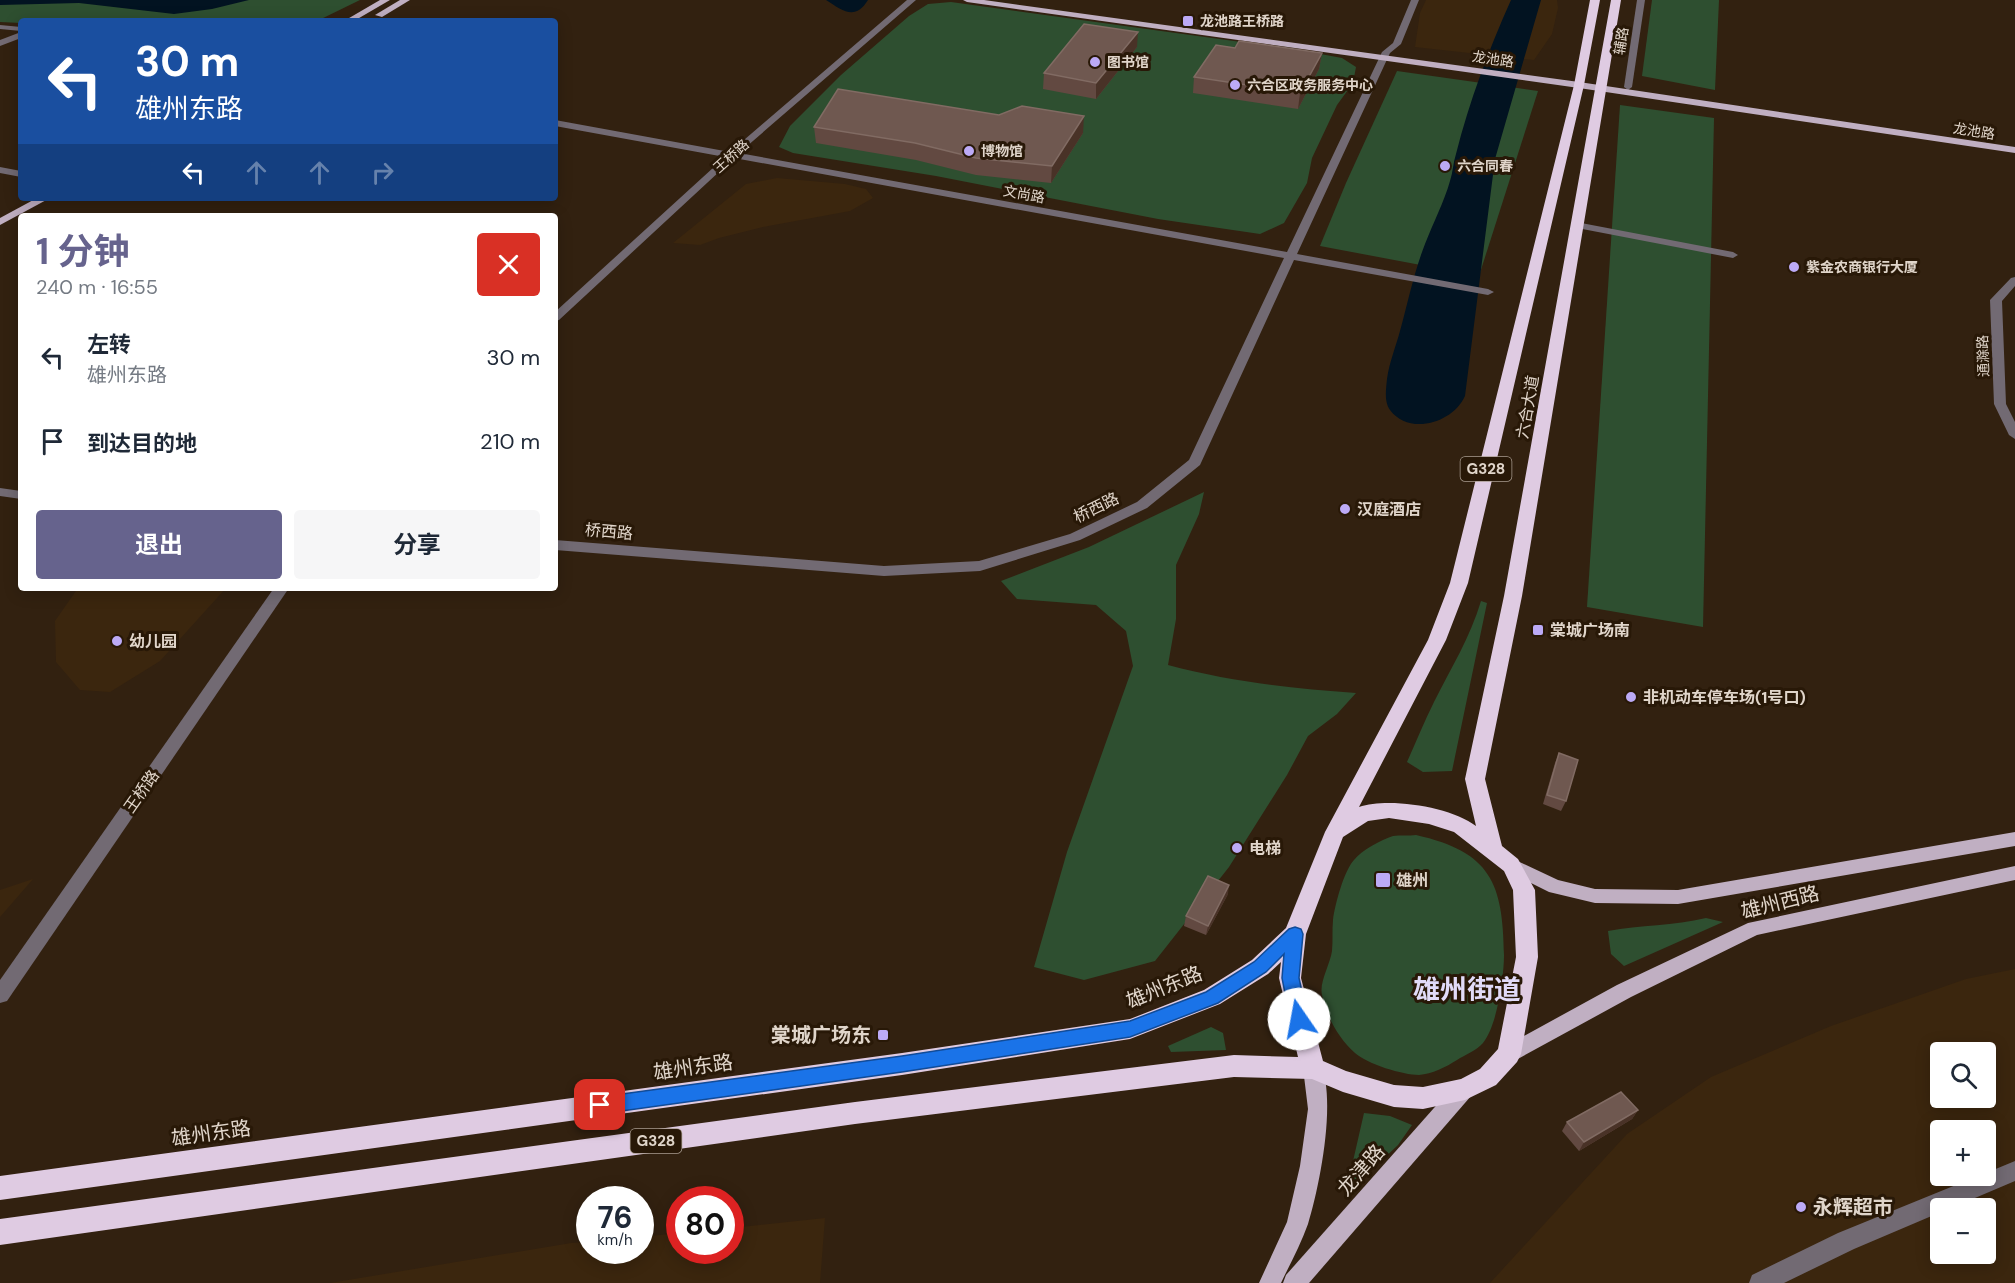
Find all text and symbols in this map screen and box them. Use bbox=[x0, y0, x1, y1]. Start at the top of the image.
place label: 龙池路王桥路 bbox=[1200, 12, 1284, 30]
marker: 龙池路王桥路 bbox=[1181, 14, 1195, 28]
street label: 辅路 bbox=[1610, 26, 1632, 56]
text: 30 m bbox=[135, 34, 239, 89]
icon: left bbox=[36, 42, 114, 120]
street label: 龙池路 bbox=[1471, 47, 1515, 71]
place label: 图书馆 bbox=[1107, 53, 1149, 71]
marker: 图书馆 bbox=[1088, 55, 1102, 69]
place label: 六合区政务服务中心 bbox=[1247, 76, 1373, 94]
marker: 六合区政务服务中心 bbox=[1228, 78, 1242, 92]
text: 雄州东路 bbox=[135, 91, 243, 126]
street label: 龙池路 bbox=[1952, 119, 1996, 143]
street label: 王桥路 bbox=[709, 135, 753, 177]
place label: 博物馆 bbox=[981, 142, 1023, 160]
marker: 博物馆 bbox=[962, 144, 976, 158]
icon: left bbox=[177, 156, 210, 189]
icon: ahead bbox=[240, 156, 273, 189]
icon: ahead bbox=[303, 156, 336, 189]
icon: right bbox=[366, 156, 399, 189]
place label: 六合同春 bbox=[1457, 157, 1513, 175]
marker: 六合同春 bbox=[1438, 159, 1452, 173]
street label: 文尚路 bbox=[1002, 181, 1046, 207]
text: 1 分钟 bbox=[36, 228, 130, 275]
button: close bbox=[477, 233, 540, 296]
place label: 紫金农商银行大厦 bbox=[1806, 258, 1918, 276]
marker: 紫金农商银行大厦 bbox=[1787, 260, 1801, 274]
text: 240 m · 16:55 bbox=[36, 274, 158, 300]
text: 左转 bbox=[87, 330, 131, 359]
street label: 通滁路 bbox=[1973, 335, 1993, 377]
icon: left bbox=[36, 341, 69, 374]
text: 30 m bbox=[486, 343, 540, 372]
text: 雄州东路 bbox=[87, 362, 167, 388]
street label: 六合大道 bbox=[1512, 374, 1543, 440]
icon: arrive bbox=[36, 425, 69, 458]
text: 210 m bbox=[480, 427, 540, 456]
text: 到达目的地 bbox=[87, 429, 197, 458]
road number: G328 bbox=[1460, 457, 1512, 481]
street label: 桥西路 bbox=[1070, 487, 1122, 527]
place label: 汉庭酒店 bbox=[1357, 499, 1421, 520]
marker: 汉庭酒店 bbox=[1338, 502, 1352, 516]
button: 退出 bbox=[36, 510, 282, 579]
button: 分享 bbox=[294, 510, 540, 579]
street label: 桥西路 bbox=[584, 519, 634, 544]
place label: 棠城广场南 bbox=[1550, 620, 1630, 641]
marker: 棠城广场南 bbox=[1531, 623, 1545, 637]
place label: 幼儿园 bbox=[129, 631, 177, 652]
marker: 幼儿园 bbox=[110, 634, 124, 648]
place label: 非机动车停车场(1号口) bbox=[1643, 687, 1806, 708]
marker: 非机动车停车场(1号口) bbox=[1624, 690, 1638, 704]
street label: 王桥路 bbox=[119, 766, 164, 817]
place label: 电梯 bbox=[1249, 838, 1281, 859]
marker: 电梯 bbox=[1230, 841, 1244, 855]
place label: 雄州 bbox=[1396, 870, 1428, 891]
marker: 雄州 bbox=[1374, 871, 1392, 889]
street label: 雄州西路 bbox=[1738, 880, 1822, 924]
street label: 雄州东路 bbox=[1122, 960, 1206, 1014]
district label: 雄州街道 bbox=[1413, 972, 1521, 1007]
position arrow bbox=[1267, 987, 1331, 1051]
place label: 棠城广场东 bbox=[771, 1022, 871, 1048]
marker: 棠城广场东 bbox=[876, 1028, 890, 1042]
map controls bbox=[1930, 1042, 1996, 1264]
button: search bbox=[1930, 1042, 1996, 1108]
street label: 雄州东路 bbox=[652, 1049, 734, 1085]
pin bbox=[574, 1079, 625, 1130]
icon: arrive bbox=[583, 1088, 616, 1121]
street label: 雄州东路 bbox=[170, 1115, 252, 1151]
button: + bbox=[1930, 1120, 1996, 1186]
road number: G328 bbox=[630, 1129, 682, 1153]
street label: 龙津路 bbox=[1332, 1139, 1390, 1201]
speed limit sign: 80 bbox=[666, 1186, 744, 1264]
place label: 永辉超市 bbox=[1813, 1194, 1893, 1220]
text: 76 bbox=[598, 1198, 632, 1237]
button: − bbox=[1930, 1198, 1996, 1264]
marker: 永辉超市 bbox=[1794, 1200, 1808, 1214]
text: km/h bbox=[597, 1230, 633, 1250]

